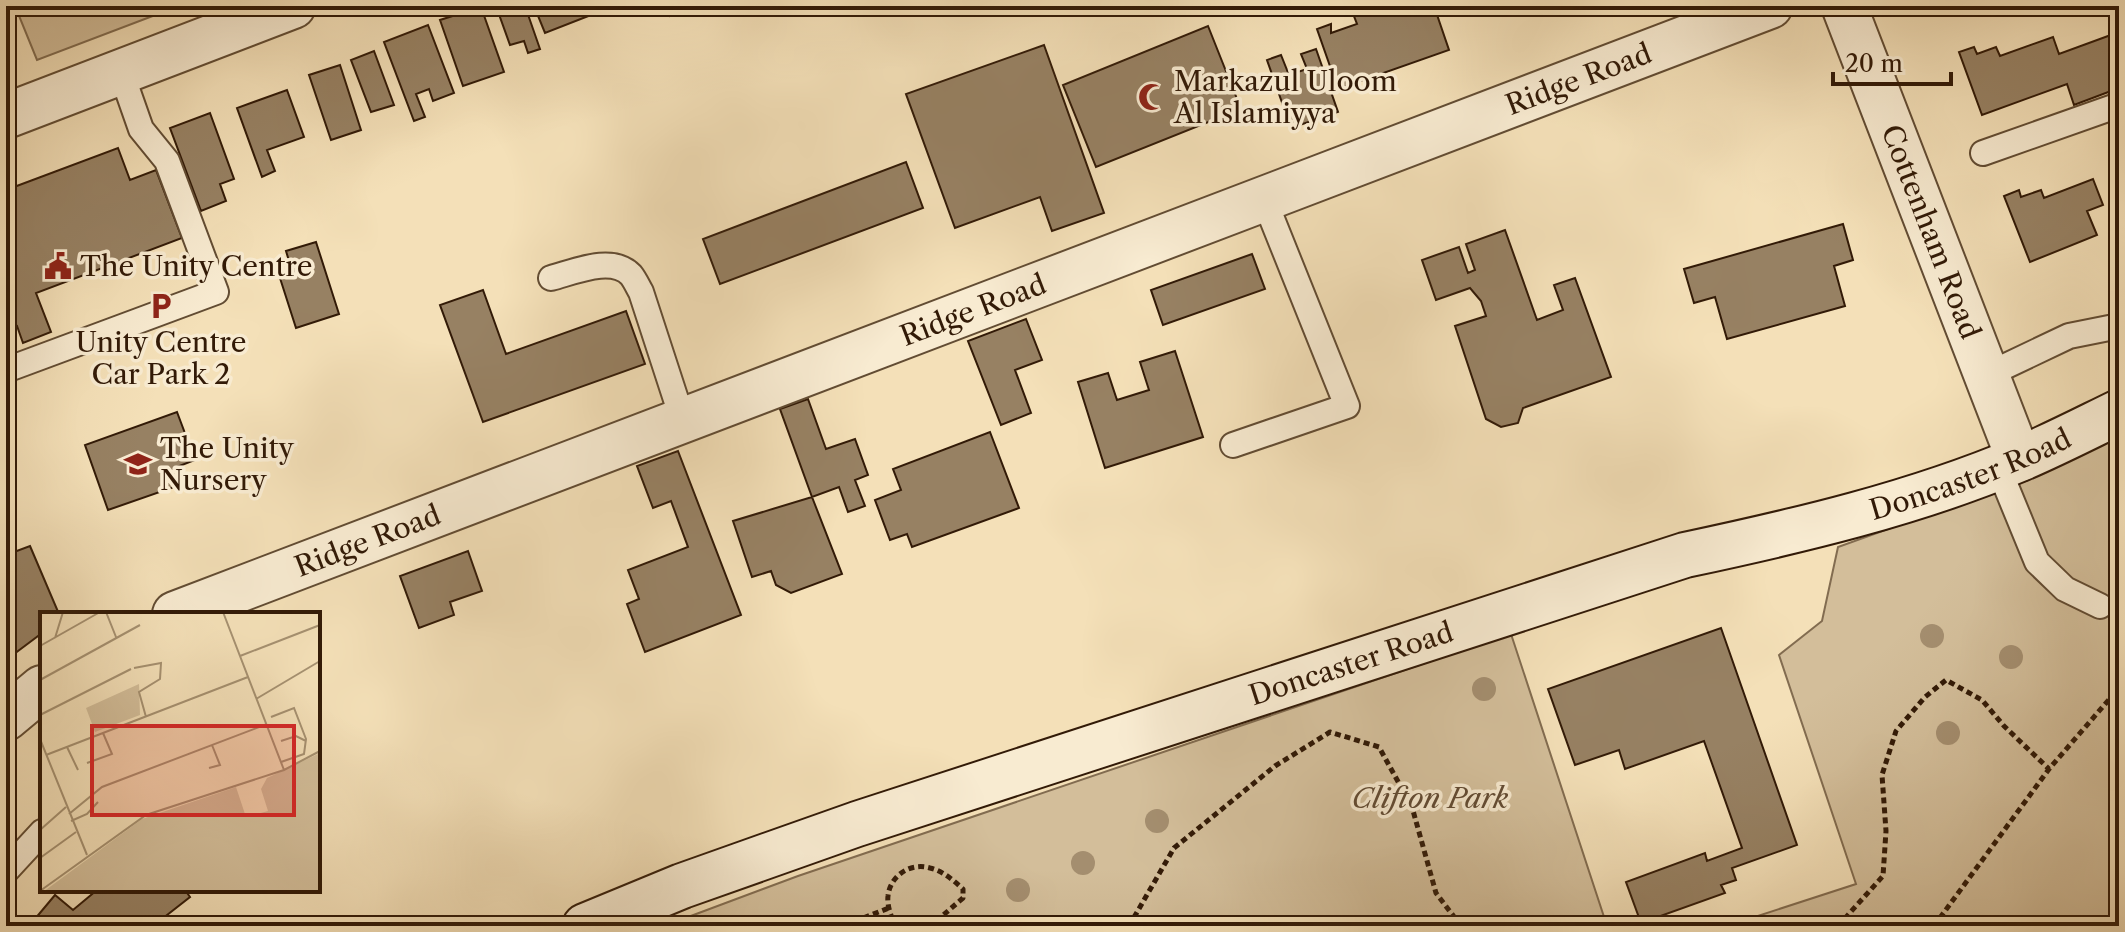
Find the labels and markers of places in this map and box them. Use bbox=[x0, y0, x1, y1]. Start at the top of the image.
place label: Markazul Uloom Al Islamiyya bbox=[1173, 64, 1397, 130]
mosque icon: Markazul Uloom Al Islamiyya bbox=[1137, 82, 1167, 112]
place label: The Unity Centre bbox=[80, 249, 312, 283]
public building icon: The Unity Centre bbox=[43, 251, 73, 281]
parking icon: Unity Centre Car Park 2 bbox=[146, 291, 176, 321]
place label: Unity Centre Car Park 2 bbox=[76, 325, 246, 391]
place label: The Unity Nursery bbox=[160, 431, 294, 497]
school or university icon: The Unity Nursery bbox=[123, 449, 153, 479]

